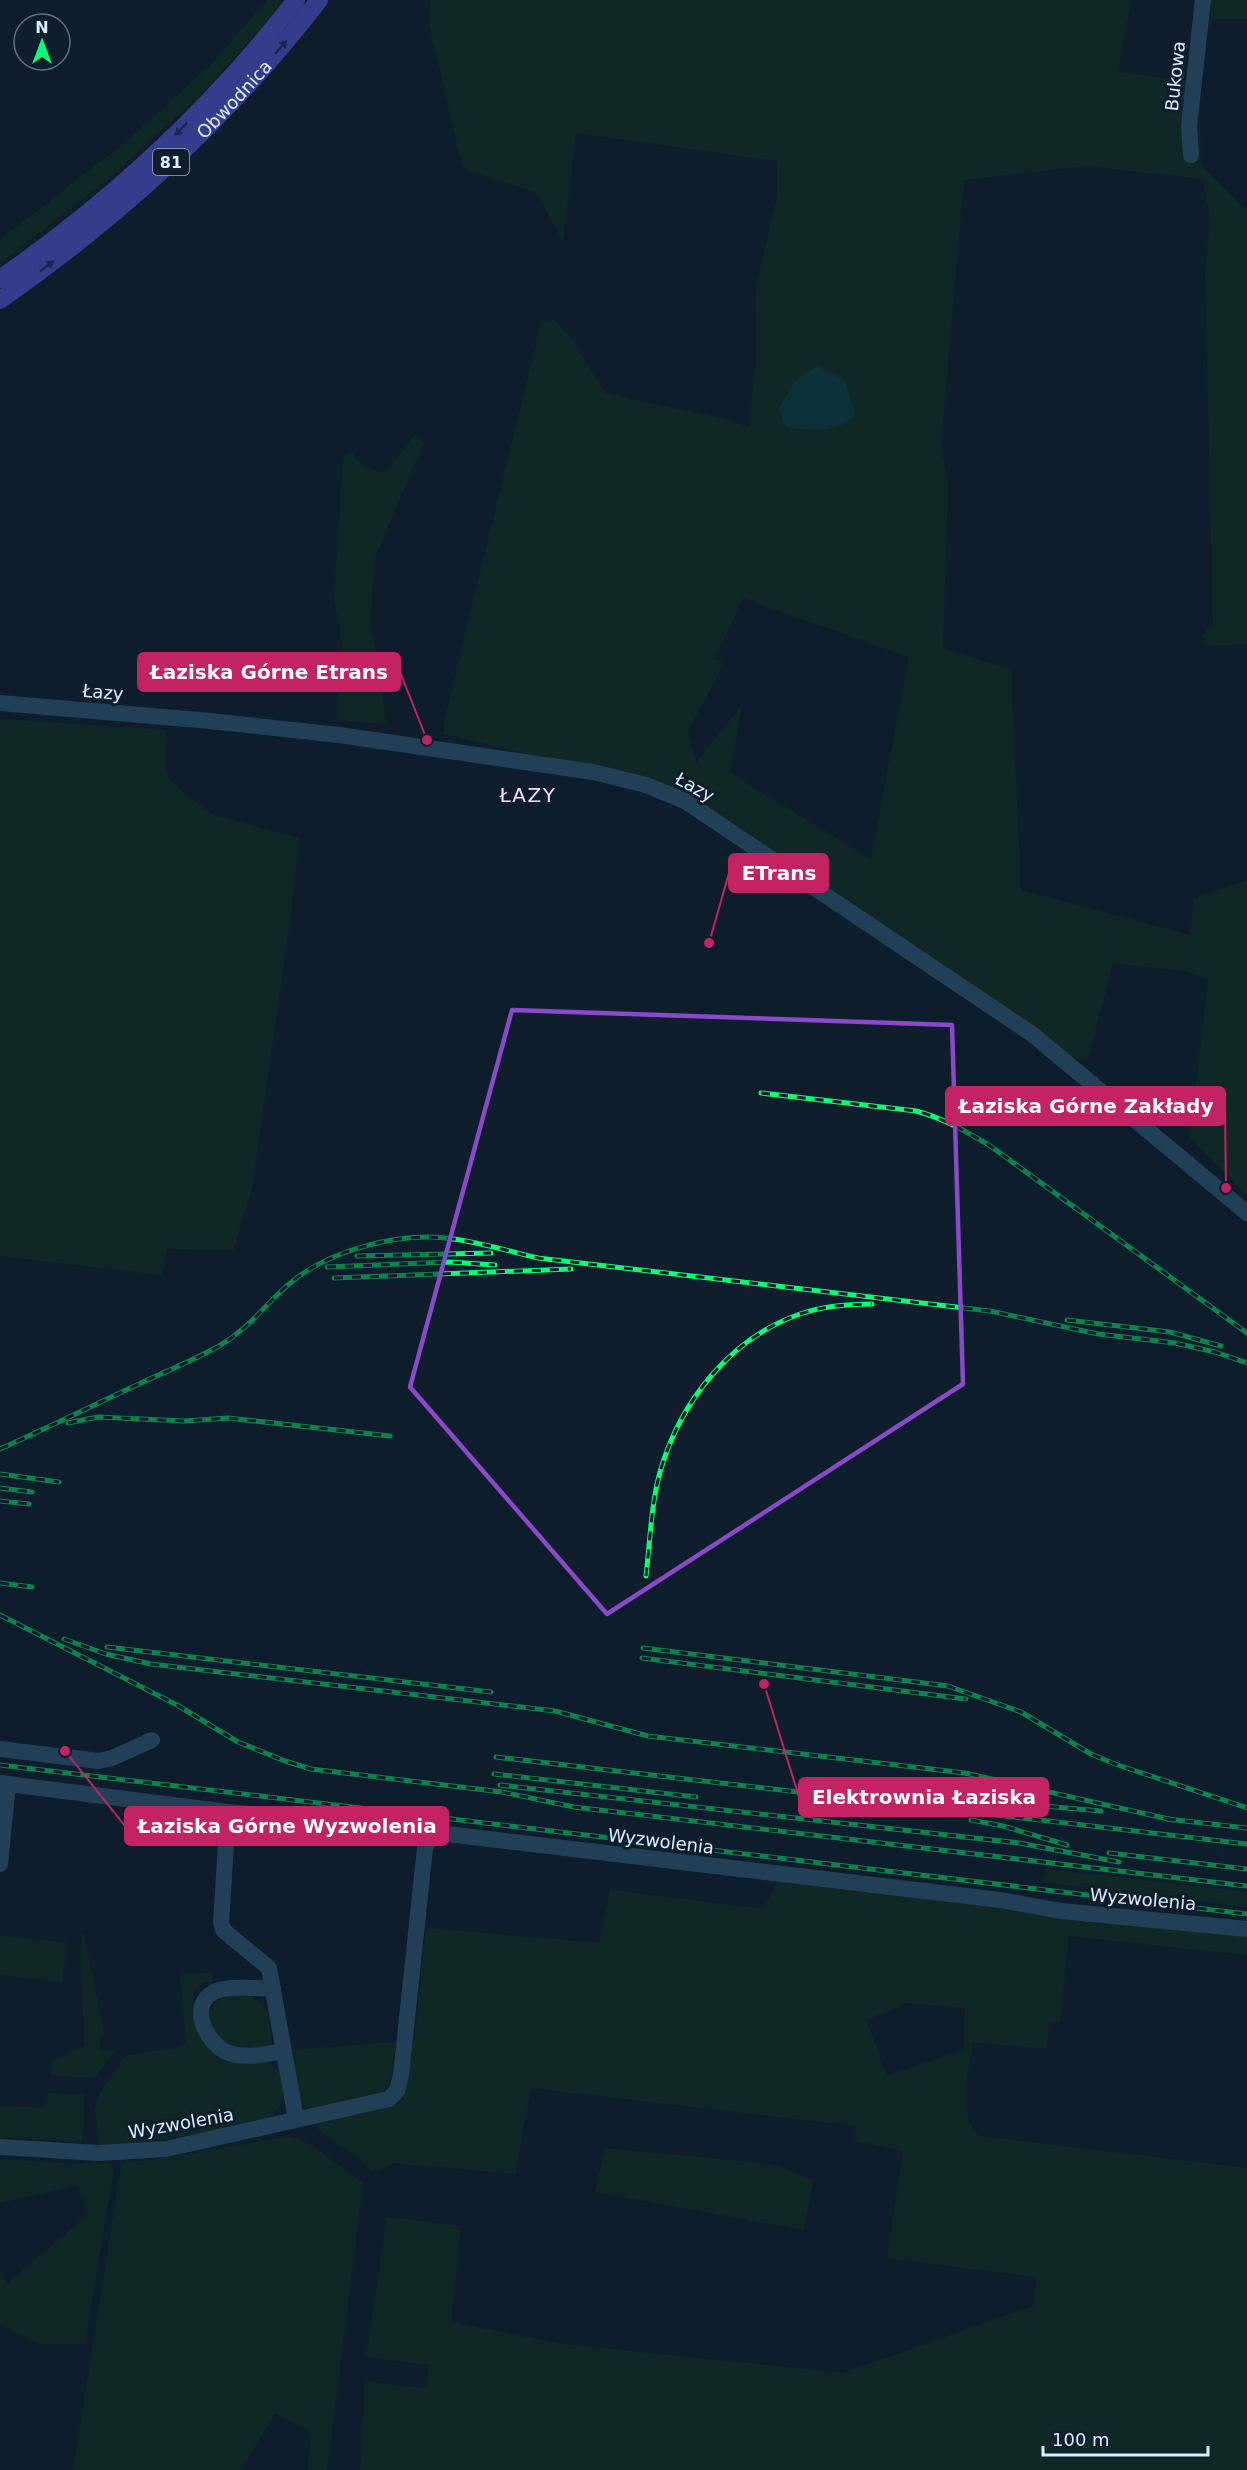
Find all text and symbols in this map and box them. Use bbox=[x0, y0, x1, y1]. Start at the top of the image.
north arrow bbox=[12, 12, 72, 72]
text: N bbox=[35, 18, 49, 37]
one-way arrow bbox=[274, 40, 287, 55]
street label: Bukowa bbox=[1161, 40, 1189, 112]
street label: Obwodnica bbox=[192, 55, 276, 143]
one-way arrow bbox=[174, 122, 188, 136]
road number: 81 bbox=[153, 149, 189, 175]
one-way arrow bbox=[40, 260, 55, 272]
callout: Łaziska Górne Etrans bbox=[138, 653, 400, 691]
text: Łaziska Górne Etrans bbox=[149, 660, 388, 684]
street label: Łazy bbox=[81, 680, 125, 704]
street label: Łazy bbox=[671, 767, 718, 806]
district label: ŁAZY bbox=[499, 783, 556, 807]
callout: ETrans bbox=[729, 854, 828, 892]
text: ETrans bbox=[742, 861, 816, 885]
callout: Łaziska Górne Zakłady bbox=[946, 1087, 1225, 1125]
text: Łaziska Górne Zakłady bbox=[958, 1094, 1213, 1118]
callout: Elektrownia Łaziska bbox=[799, 1778, 1048, 1816]
text: Elektrownia Łaziska bbox=[812, 1785, 1036, 1809]
callout: Łaziska Górne Wyzwolenia bbox=[125, 1807, 448, 1845]
text: Łaziska Górne Wyzwolenia bbox=[136, 1814, 437, 1838]
street label: Wyzwolenia bbox=[607, 1824, 715, 1858]
street label: Wyzwolenia bbox=[1089, 1884, 1197, 1914]
street label: Wyzwolenia bbox=[127, 2103, 235, 2143]
scale bar bbox=[1043, 2419, 1208, 2457]
text: 100 m bbox=[1052, 2429, 1110, 2450]

